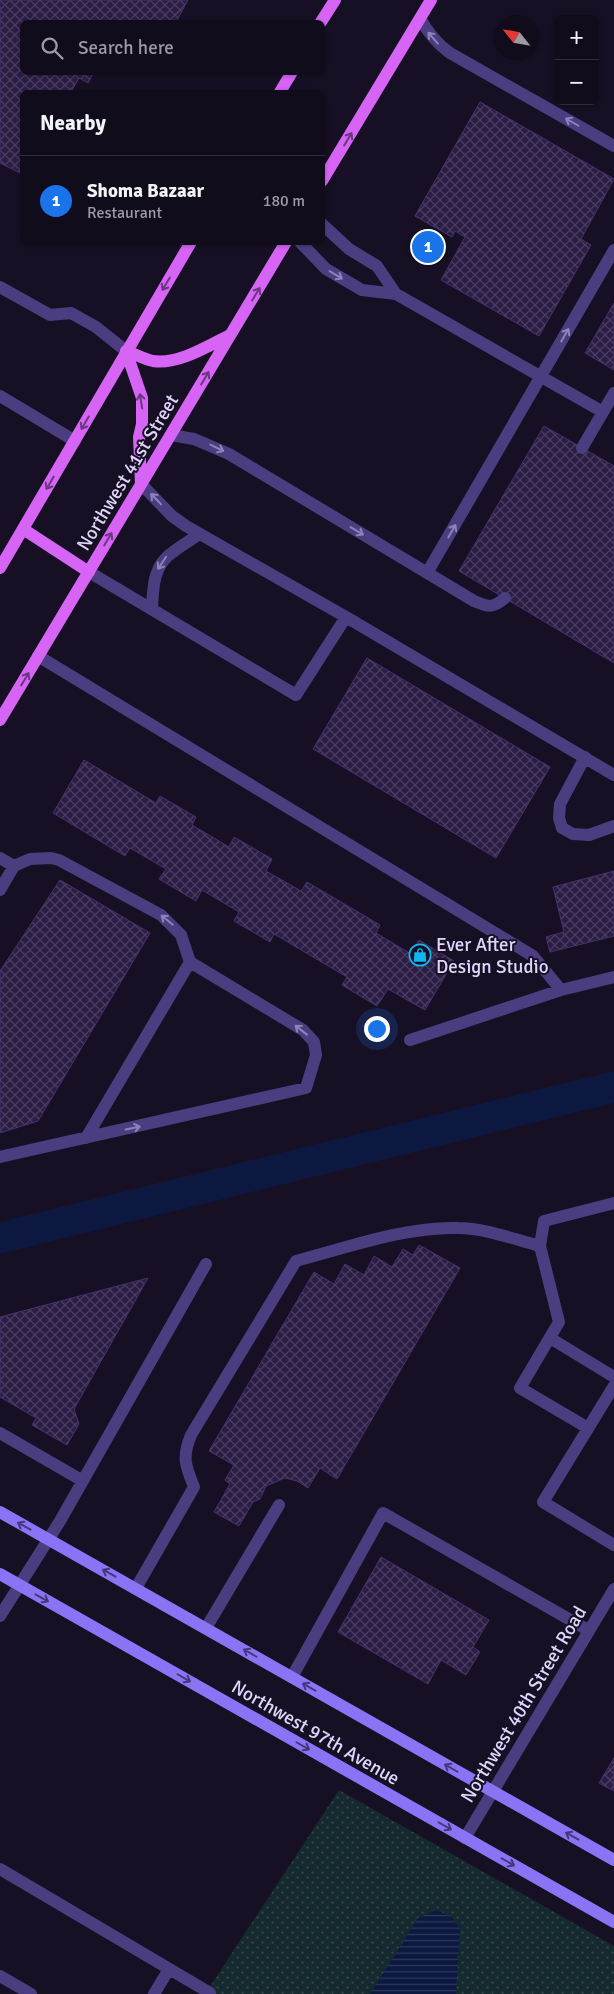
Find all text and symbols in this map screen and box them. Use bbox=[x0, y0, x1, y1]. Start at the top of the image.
north arrow bbox=[494, 15, 539, 60]
map controls bbox=[554, 15, 599, 105]
button: + bbox=[554, 15, 599, 60]
search box bbox=[20, 20, 325, 75]
one-way arrow bbox=[428, 32, 439, 45]
icon: search bbox=[38, 34, 66, 62]
text: Search here bbox=[78, 36, 174, 60]
button: − bbox=[554, 60, 599, 105]
text: Nearby bbox=[40, 110, 106, 136]
one-way arrow bbox=[565, 116, 579, 126]
one-way arrow bbox=[343, 133, 353, 147]
text: Shoma Bazaar bbox=[87, 179, 204, 203]
text: 1 bbox=[52, 191, 60, 211]
text: 180 m bbox=[263, 191, 305, 211]
text: Restaurant bbox=[87, 203, 162, 223]
pin: 1 bbox=[412, 228, 444, 266]
one-way arrow bbox=[329, 270, 343, 280]
one-way arrow bbox=[161, 277, 171, 291]
one-way arrow bbox=[251, 287, 261, 301]
one-way arrow bbox=[561, 328, 571, 342]
one-way arrow bbox=[200, 371, 210, 385]
street label: Northwest 41st Street bbox=[72, 390, 184, 555]
one-way arrow bbox=[136, 394, 146, 410]
one-way arrow bbox=[80, 415, 89, 430]
one-way arrow bbox=[209, 444, 224, 453]
one-way arrow bbox=[45, 476, 55, 491]
one-way arrow bbox=[150, 493, 162, 506]
one-way arrow bbox=[447, 524, 457, 538]
one-way arrow bbox=[350, 526, 364, 536]
one-way arrow bbox=[104, 533, 114, 547]
one-way arrow bbox=[157, 556, 167, 570]
one-way arrow bbox=[20, 672, 30, 686]
one-way arrow bbox=[160, 915, 173, 926]
place label: Ever After Design Studio bbox=[436, 933, 549, 979]
shop icon: Ever After Design Studio bbox=[408, 943, 432, 967]
your location bbox=[364, 1016, 390, 1042]
one-way arrow bbox=[295, 1024, 308, 1035]
one-way arrow bbox=[125, 1123, 141, 1132]
one-way arrow bbox=[17, 1521, 32, 1531]
one-way arrow bbox=[101, 1568, 116, 1578]
one-way arrow bbox=[35, 1593, 50, 1603]
street label: Northwest 40th Street Road bbox=[456, 1602, 592, 1807]
one-way arrow bbox=[243, 1648, 258, 1658]
one-way arrow bbox=[176, 1673, 191, 1683]
street label: Northwest 97th Avenue bbox=[227, 1675, 404, 1791]
one-way arrow bbox=[302, 1682, 317, 1692]
one-way arrow bbox=[296, 1741, 311, 1751]
one-way arrow bbox=[444, 1762, 458, 1772]
one-way arrow bbox=[437, 1822, 451, 1832]
one-way arrow bbox=[564, 1831, 579, 1841]
one-way arrow bbox=[500, 1857, 515, 1867]

